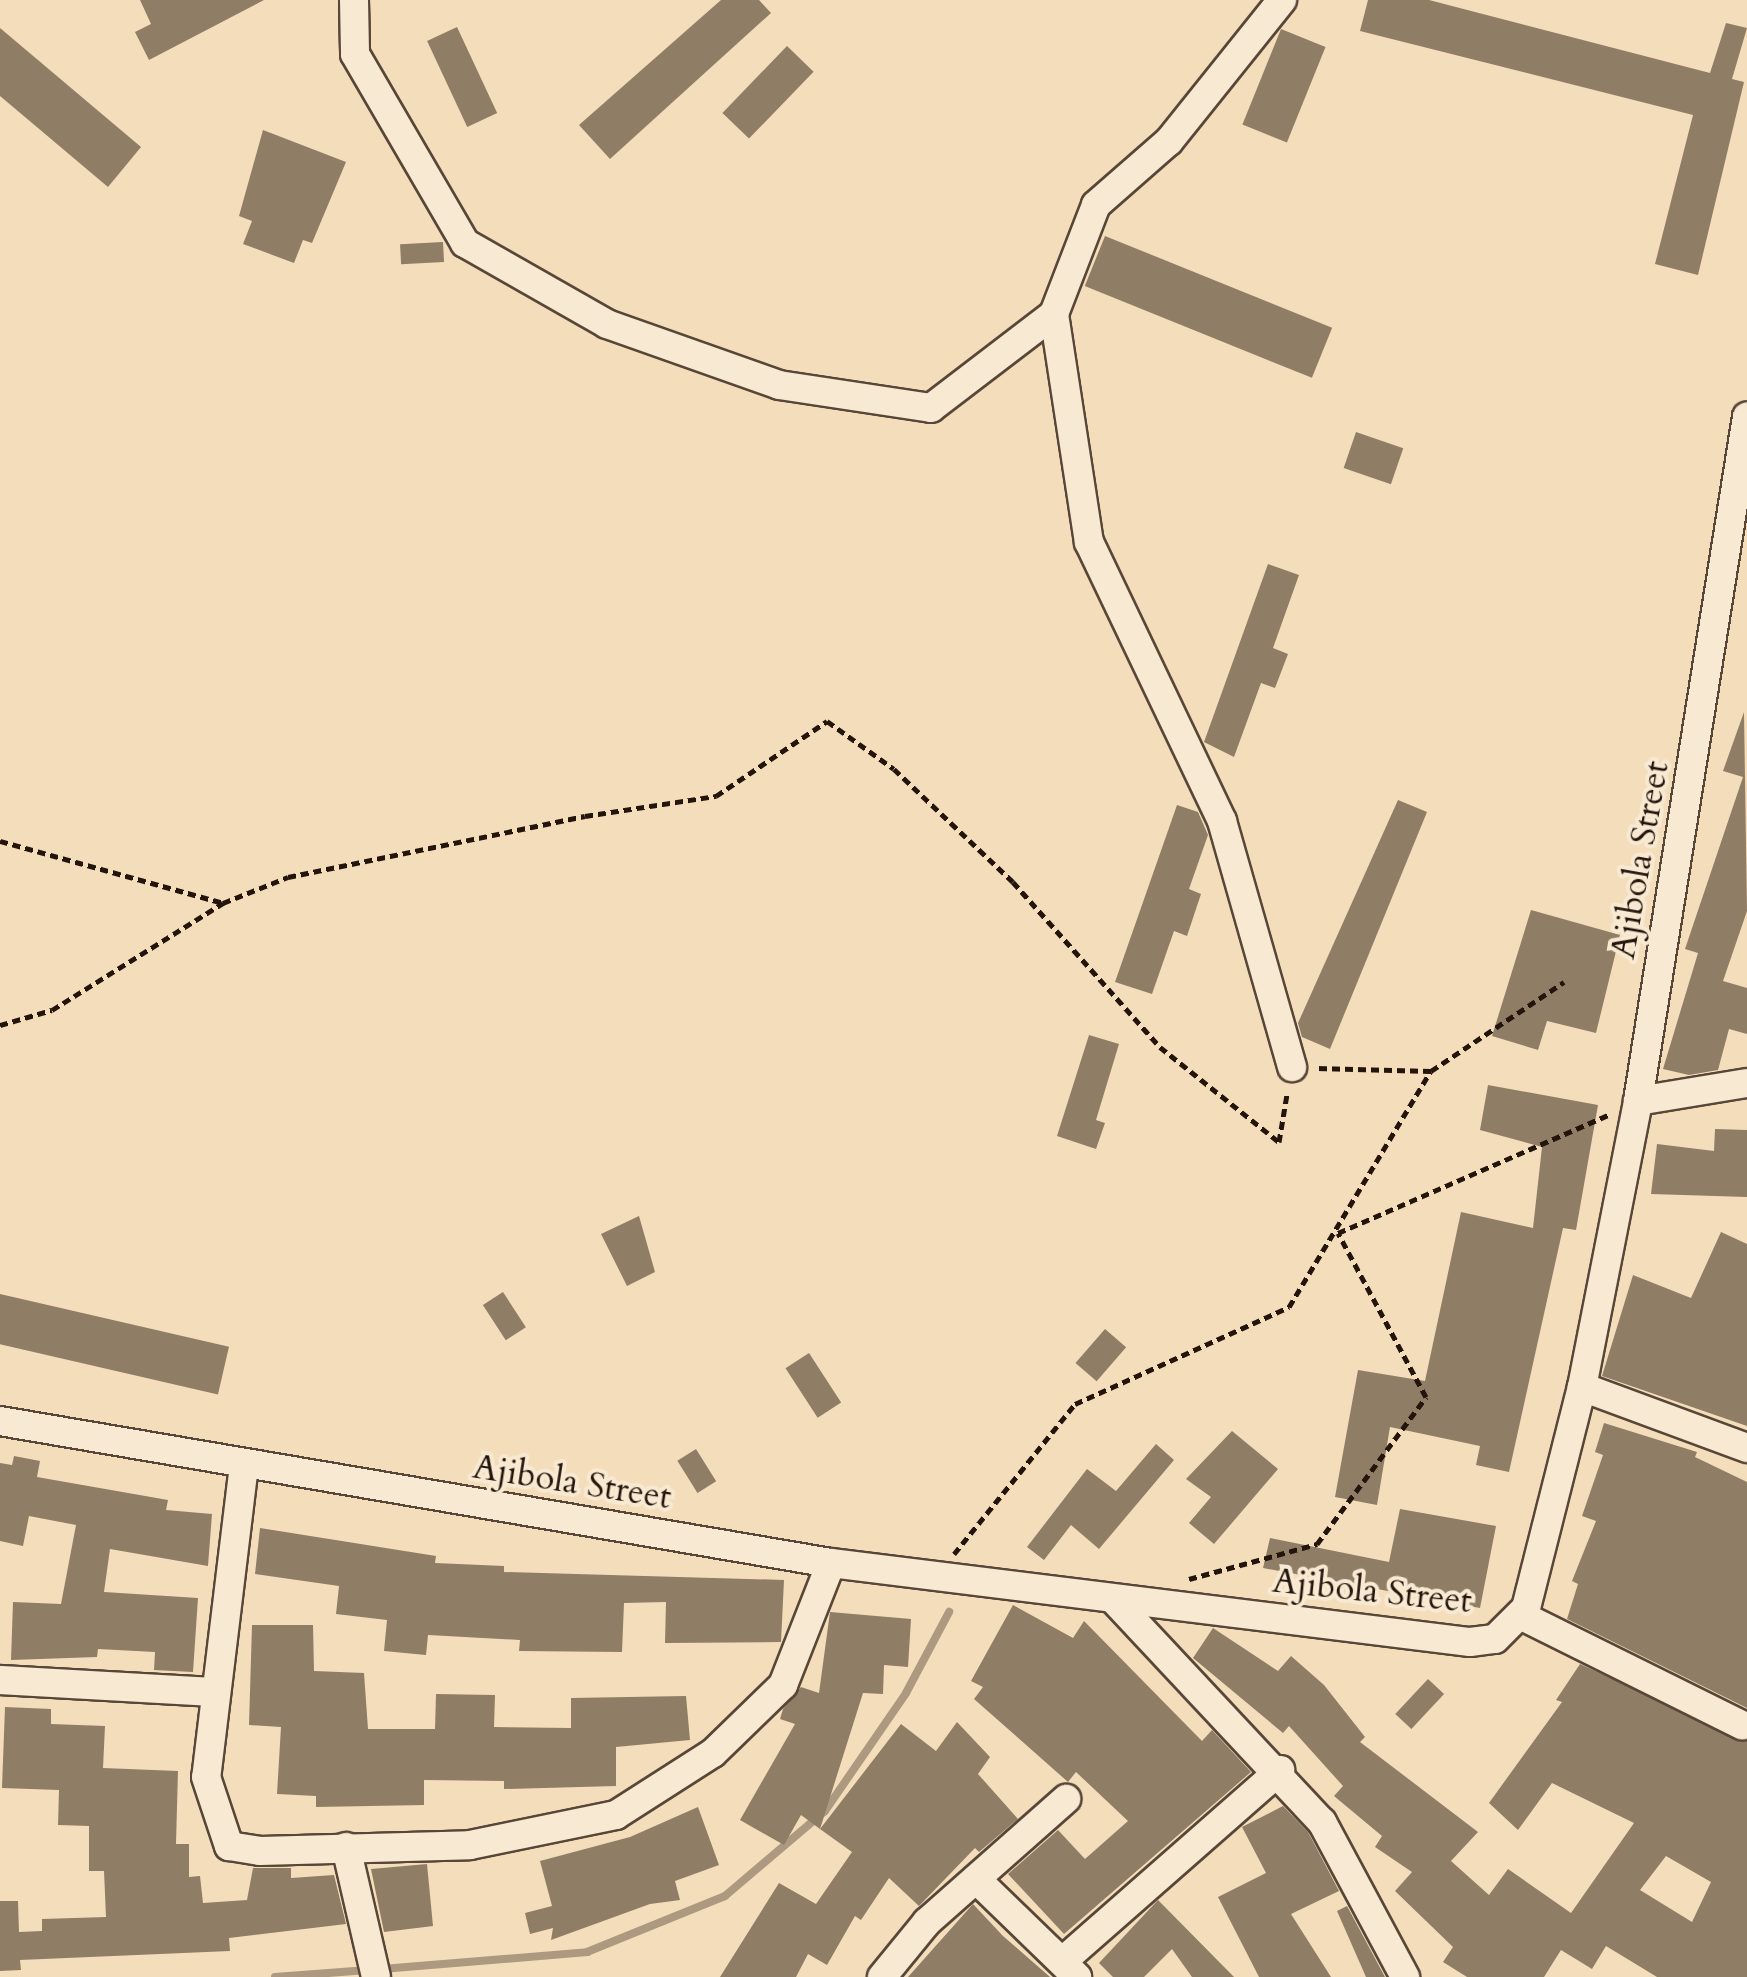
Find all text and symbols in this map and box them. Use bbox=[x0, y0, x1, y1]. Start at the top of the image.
street label: Ajibola Street bbox=[1602, 758, 1678, 962]
street label: Ajibola Street bbox=[470, 1446, 674, 1518]
street label: Ajibola Street bbox=[1270, 1560, 1474, 1622]

